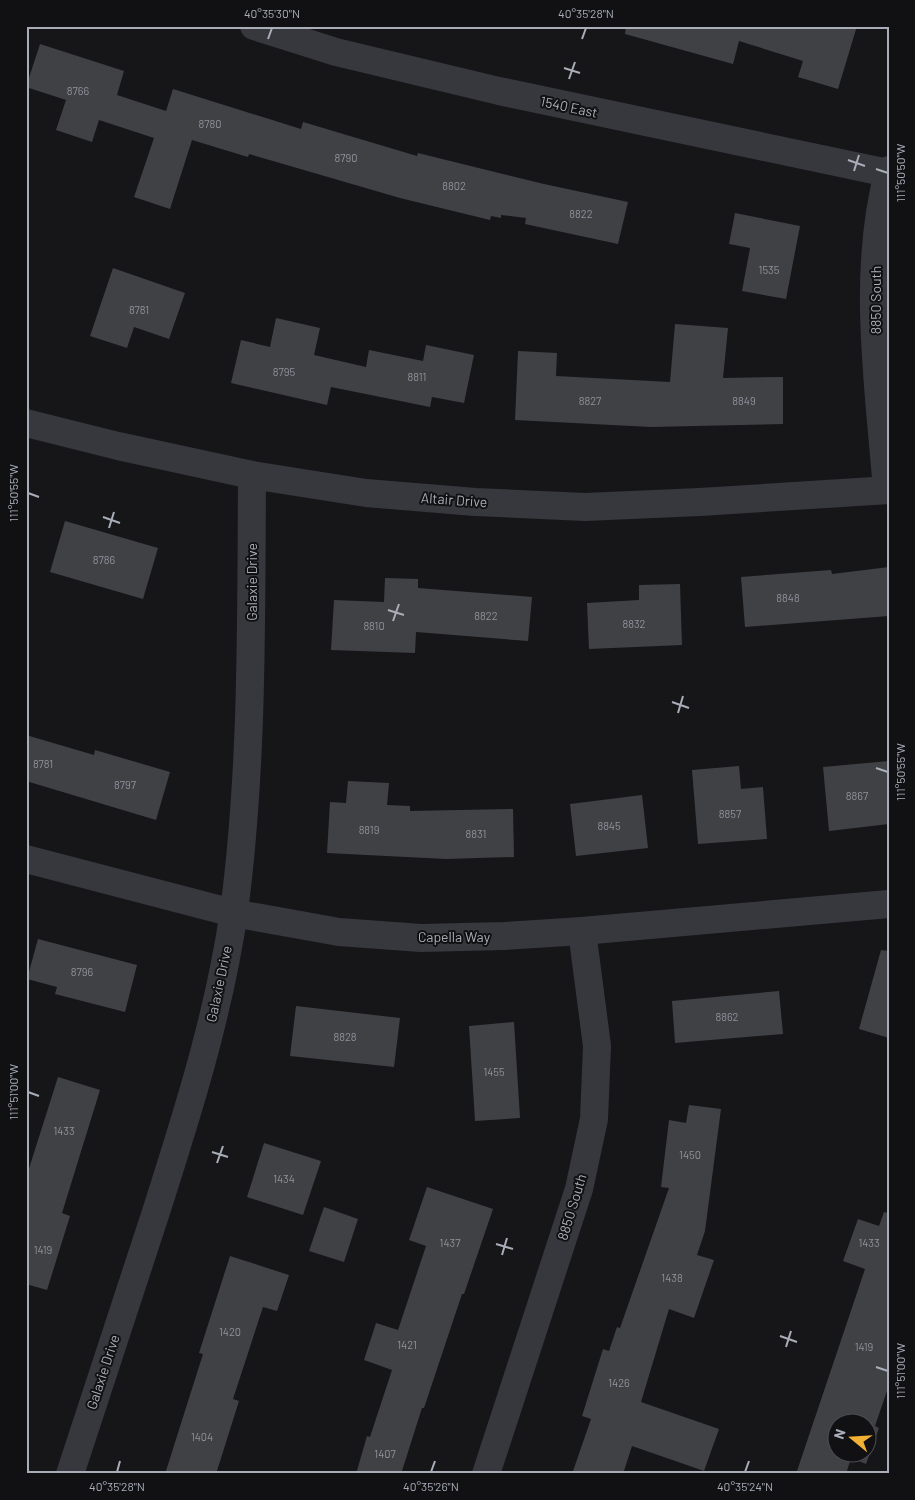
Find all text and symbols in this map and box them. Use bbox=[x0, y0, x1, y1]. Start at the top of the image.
text: 40°35'30"N bbox=[244, 6, 300, 20]
text: 40°35'28"N bbox=[558, 6, 614, 20]
house number: 8766 bbox=[67, 84, 89, 97]
street label: 1540 East bbox=[539, 92, 599, 121]
house number: 8780 bbox=[199, 117, 221, 130]
text: 111°50'50"W bbox=[893, 143, 907, 202]
house number: 8790 bbox=[335, 151, 357, 164]
house number: 8802 bbox=[442, 179, 466, 192]
house number: 8822 bbox=[569, 207, 593, 220]
house number: 1535 bbox=[759, 263, 780, 276]
street label: 8850 South bbox=[867, 266, 884, 334]
house number: 8781 bbox=[129, 303, 149, 316]
house number: 8795 bbox=[273, 365, 296, 378]
house number: 8811 bbox=[408, 370, 426, 383]
house number: 8827 bbox=[579, 394, 601, 407]
house number: 8849 bbox=[732, 394, 756, 407]
text: 111°50'55"W bbox=[6, 464, 20, 522]
street label: Altair Drive bbox=[420, 489, 488, 510]
street label: Galaxie Drive bbox=[243, 543, 260, 621]
house number: 8786 bbox=[93, 553, 115, 566]
house number: 8848 bbox=[776, 591, 800, 604]
house number: 8822 bbox=[474, 609, 498, 622]
house number: 8832 bbox=[622, 617, 646, 630]
house number: 8810 bbox=[363, 619, 385, 632]
text: 111°50'55"W bbox=[893, 743, 907, 801]
house number: 8781 bbox=[33, 757, 53, 770]
house number: 8797 bbox=[114, 778, 136, 791]
house number: 8867 bbox=[846, 789, 868, 802]
house number: 8857 bbox=[719, 807, 741, 820]
house number: 8845 bbox=[597, 819, 621, 832]
house number: 8819 bbox=[359, 823, 380, 836]
house number: 8831 bbox=[466, 827, 486, 840]
street label: Capella Way bbox=[418, 928, 491, 945]
street label: Galaxie Drive bbox=[202, 944, 235, 1024]
house number: 8796 bbox=[71, 965, 93, 978]
house number: 8862 bbox=[715, 1010, 739, 1023]
house number: 8828 bbox=[333, 1030, 357, 1043]
text: 111°51'00"W bbox=[6, 1063, 20, 1120]
house number: 1455 bbox=[483, 1065, 505, 1078]
house number: 1433 bbox=[53, 1124, 75, 1137]
house number: 1450 bbox=[679, 1148, 701, 1161]
house number: 1434 bbox=[273, 1172, 295, 1185]
street label: 8850 South bbox=[553, 1172, 590, 1242]
house number: 1437 bbox=[440, 1236, 460, 1249]
house number: 1433 bbox=[858, 1236, 880, 1249]
house number: 1419 bbox=[34, 1243, 53, 1256]
house number: 1438 bbox=[661, 1271, 683, 1284]
house number: 1420 bbox=[219, 1325, 241, 1338]
street label: Galaxie Drive bbox=[82, 1332, 123, 1411]
house number: 1421 bbox=[397, 1338, 417, 1351]
house number: 1419 bbox=[855, 1340, 874, 1353]
text: 111°51'00"W bbox=[893, 1342, 907, 1399]
house number: 1426 bbox=[608, 1376, 630, 1389]
north arrow bbox=[828, 1412, 878, 1462]
text: N bbox=[830, 1427, 849, 1441]
house number: 1404 bbox=[191, 1430, 213, 1443]
house number: 1407 bbox=[374, 1447, 396, 1460]
text: 40°35'28"N bbox=[89, 1479, 145, 1493]
text: 40°35'26"N bbox=[403, 1479, 459, 1493]
text: 40°35'24"N bbox=[717, 1479, 773, 1493]

